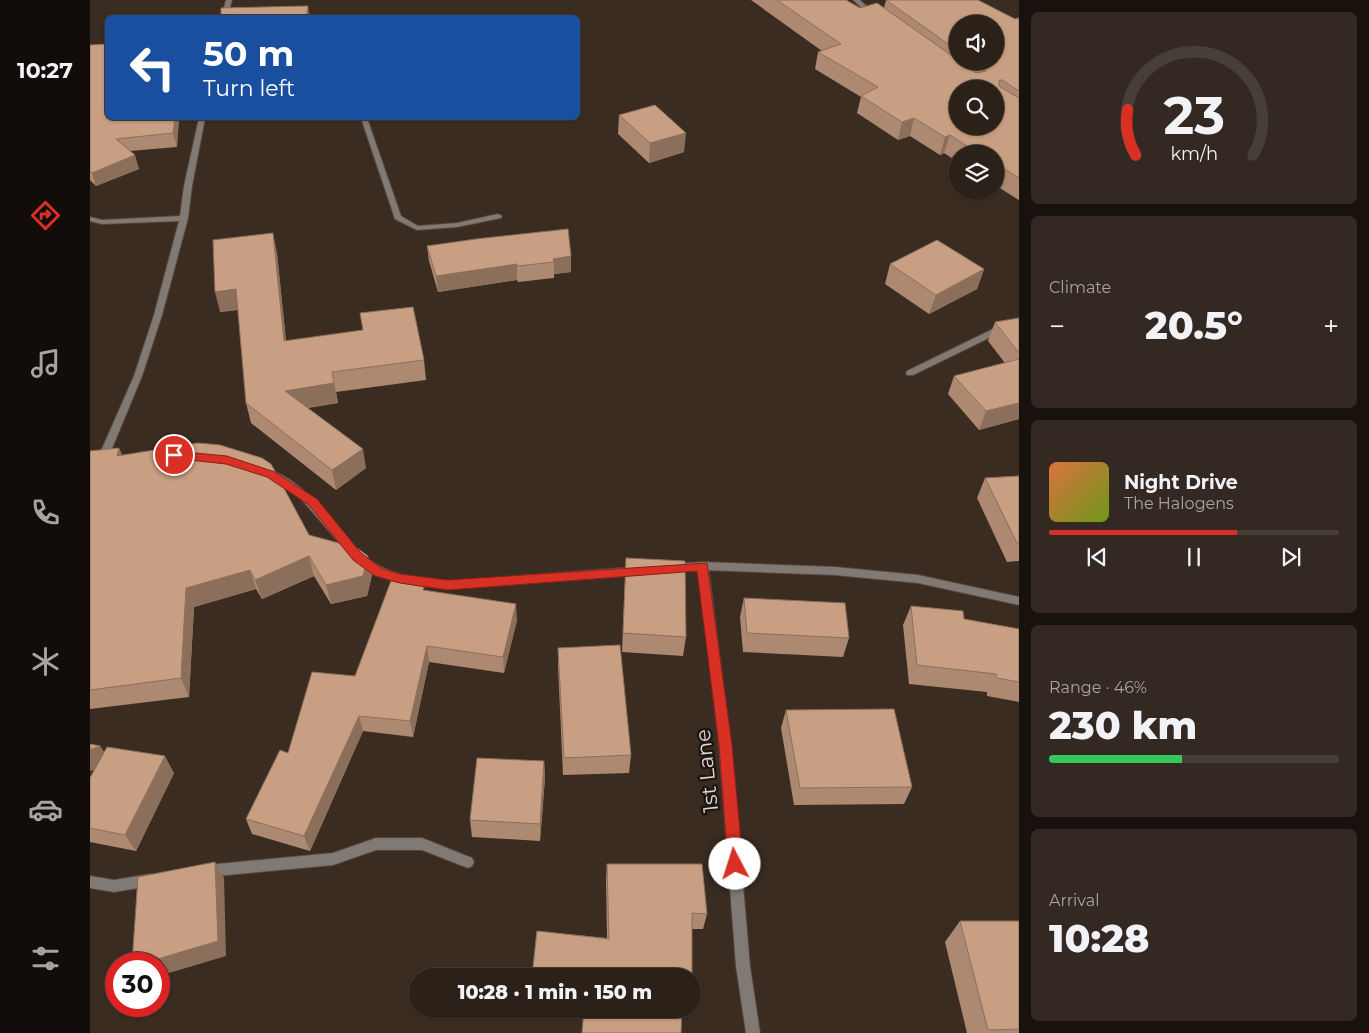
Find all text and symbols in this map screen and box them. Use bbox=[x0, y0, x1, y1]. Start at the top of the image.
map controls bbox=[949, 15, 1004, 200]
button: sound bbox=[949, 15, 1004, 70]
text: 50 m bbox=[203, 32, 294, 75]
icon: left bbox=[120, 35, 185, 100]
text: 10:27 bbox=[17, 57, 73, 84]
text: Turn left bbox=[203, 75, 295, 102]
button: search bbox=[949, 80, 1004, 135]
text: 23 bbox=[1163, 84, 1225, 147]
text: km/h bbox=[1170, 143, 1218, 164]
button: layers bbox=[949, 145, 1004, 200]
icon: directions bbox=[28, 198, 63, 233]
text: Climate bbox=[1049, 278, 1111, 297]
text: 20.5° bbox=[1145, 302, 1243, 349]
text: − bbox=[1049, 309, 1065, 343]
text: + bbox=[1323, 309, 1339, 343]
icon: music bbox=[28, 346, 63, 381]
pin bbox=[153, 434, 195, 476]
icon: arrive bbox=[160, 441, 188, 469]
text: Night Drive bbox=[1124, 471, 1238, 494]
text: The Halogens bbox=[1124, 494, 1234, 513]
icon: phone bbox=[28, 495, 63, 530]
icon: previous bbox=[1083, 543, 1111, 571]
icon: pause bbox=[1180, 543, 1208, 571]
icon: next bbox=[1277, 543, 1305, 571]
icon: climate bbox=[28, 644, 63, 679]
text: Range · 46% bbox=[1049, 678, 1147, 697]
text: 230 km bbox=[1049, 702, 1197, 749]
street label: 1st Lane bbox=[690, 728, 723, 814]
icon: car bbox=[28, 792, 63, 827]
position arrow bbox=[708, 837, 760, 889]
text: Arrival bbox=[1049, 891, 1099, 910]
text: 10:28 bbox=[1049, 915, 1149, 962]
icon: filters bbox=[28, 941, 63, 976]
speed limit sign: 30 bbox=[105, 952, 170, 1017]
text: 10:28 · 1 min · 150 m bbox=[458, 981, 652, 1004]

